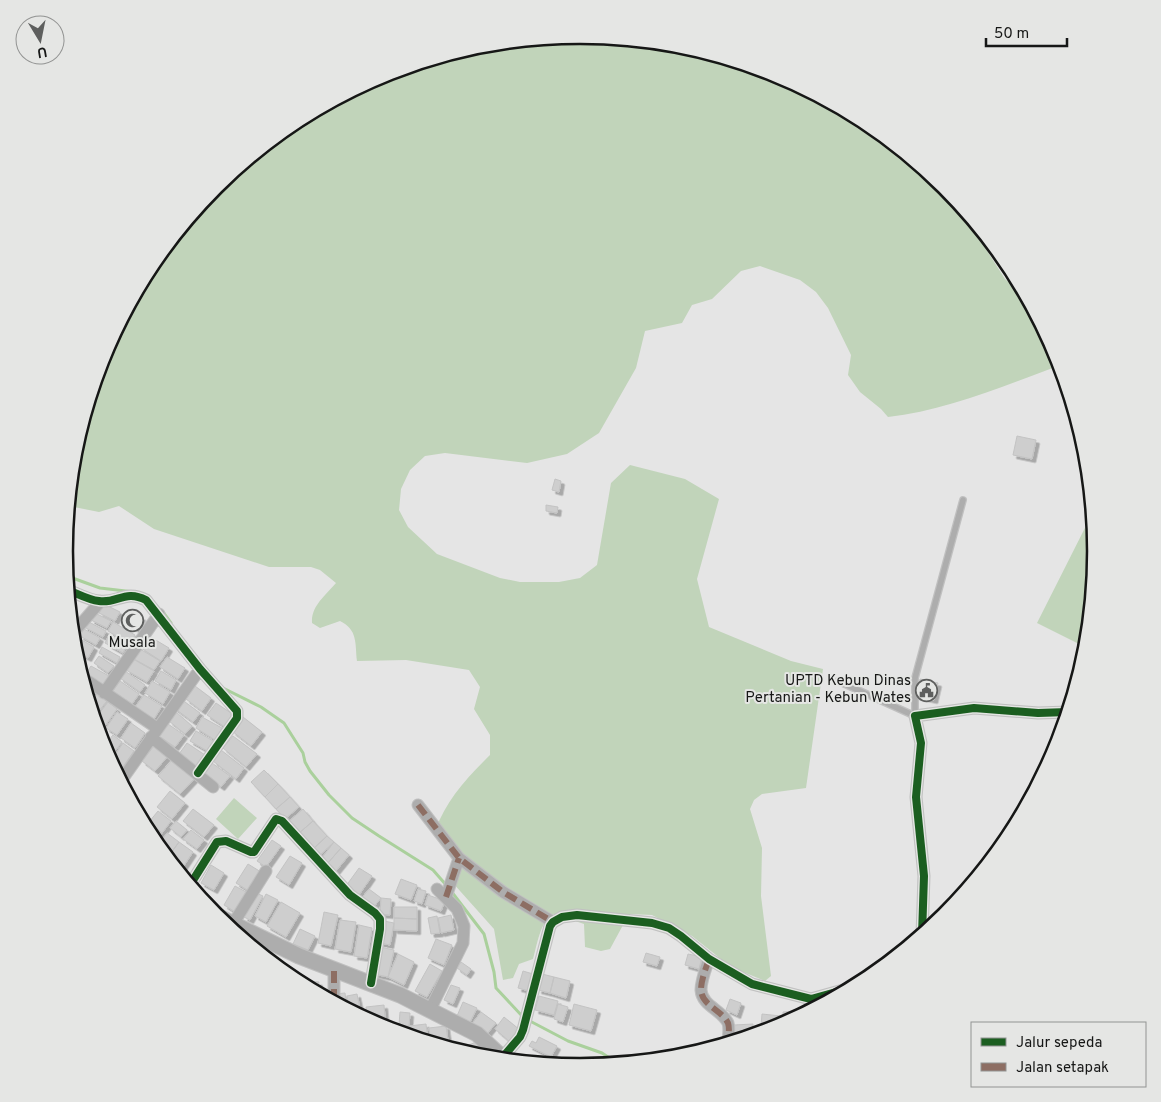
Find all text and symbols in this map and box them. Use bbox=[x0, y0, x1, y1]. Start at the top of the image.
north arrow bbox=[15, 15, 65, 65]
scale bar bbox=[986, 15, 1067, 47]
text: 50 m bbox=[994, 25, 1029, 44]
text: U bbox=[36, 42, 48, 61]
mosque icon: Musala bbox=[120, 608, 144, 632]
place label: Musala bbox=[108, 634, 156, 653]
place label: UPTD Kebun Dinas Pertanian - Kebun Wates bbox=[745, 672, 911, 708]
public building icon: UPTD Kebun Dinas Pertanian - Kebun Wates bbox=[915, 678, 939, 702]
legend bbox=[971, 1022, 1146, 1087]
text: Jalur sepeda bbox=[1016, 1034, 1102, 1053]
text: Jalan setapak bbox=[1016, 1059, 1109, 1078]

